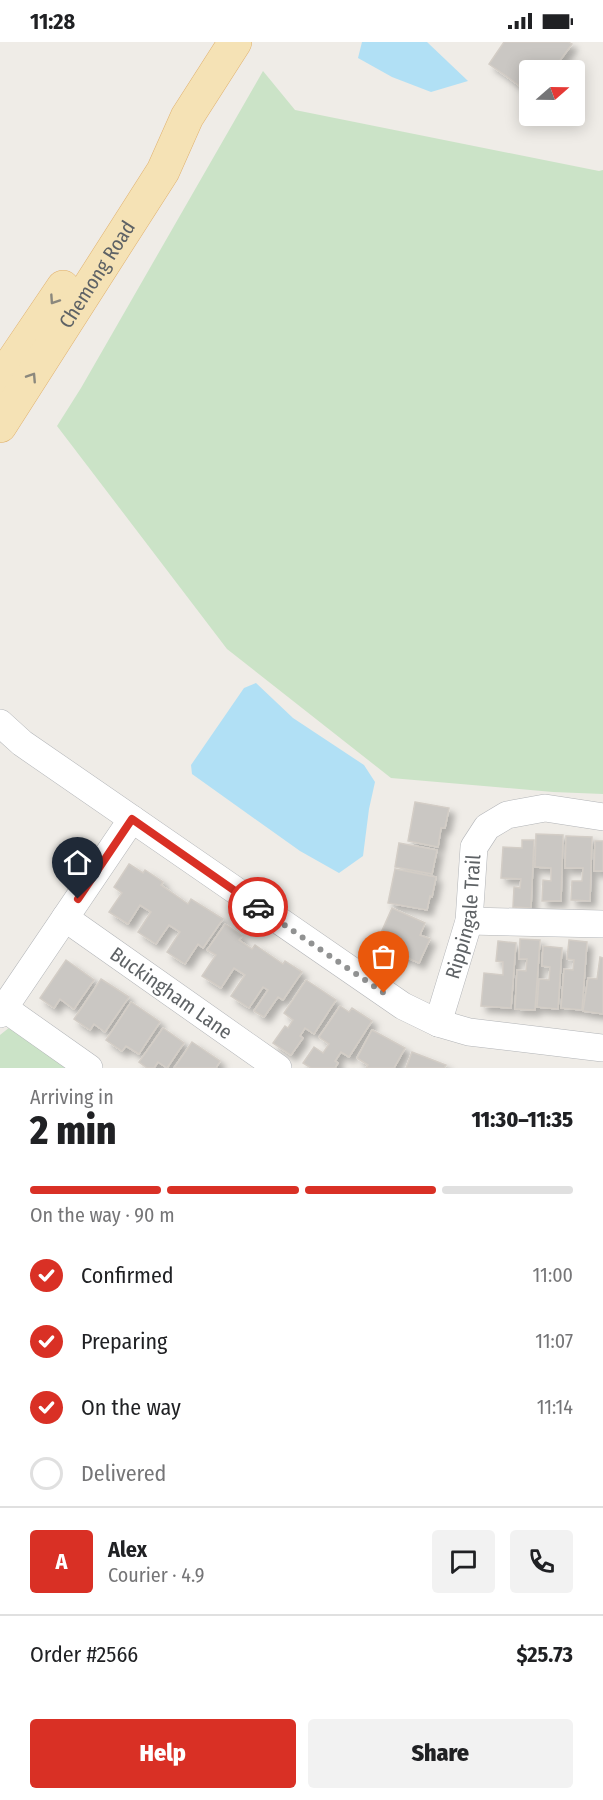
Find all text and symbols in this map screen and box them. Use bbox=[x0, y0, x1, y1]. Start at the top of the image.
text: 11:28 bbox=[30, 8, 75, 35]
north arrow bbox=[519, 60, 585, 126]
map controls bbox=[519, 60, 585, 126]
street label: Chemong Road bbox=[54, 216, 140, 332]
one-way arrow bbox=[51, 293, 62, 304]
one-way arrow bbox=[24, 373, 36, 383]
pin bbox=[52, 837, 103, 899]
icon: home bbox=[61, 846, 94, 879]
street label: Rippingale Trail bbox=[440, 854, 485, 982]
courier bbox=[228, 877, 288, 937]
icon: car bbox=[242, 891, 275, 924]
pin bbox=[358, 931, 409, 993]
icon: bag bbox=[367, 940, 400, 973]
street label: Buckingham Lane bbox=[106, 942, 237, 1044]
text: Arriving in bbox=[30, 1085, 114, 1109]
text: 11:30–11:35 bbox=[472, 1106, 573, 1133]
text: 2 min bbox=[30, 1108, 116, 1154]
text: On the way · 90 m bbox=[30, 1203, 175, 1227]
icon: check bbox=[30, 1259, 63, 1292]
text: Confirmed bbox=[81, 1262, 174, 1289]
text: 11:00 bbox=[533, 1263, 573, 1287]
icon: check bbox=[30, 1325, 63, 1358]
text: Preparing bbox=[81, 1328, 167, 1355]
text: 11:07 bbox=[535, 1329, 573, 1353]
icon: check bbox=[30, 1391, 63, 1424]
text: On the way bbox=[81, 1394, 181, 1421]
text: 11:14 bbox=[537, 1395, 573, 1419]
text: Delivered bbox=[81, 1460, 166, 1487]
button: chat bbox=[432, 1530, 495, 1593]
button: phone bbox=[510, 1530, 573, 1593]
text: Alex bbox=[108, 1536, 147, 1563]
text: A bbox=[56, 1548, 67, 1575]
text: Courier · 4.9 bbox=[108, 1563, 204, 1587]
text: Order #2566 bbox=[30, 1641, 138, 1668]
text: $25.73 bbox=[517, 1641, 573, 1668]
button: Help bbox=[30, 1719, 296, 1788]
button: Share bbox=[308, 1719, 573, 1788]

